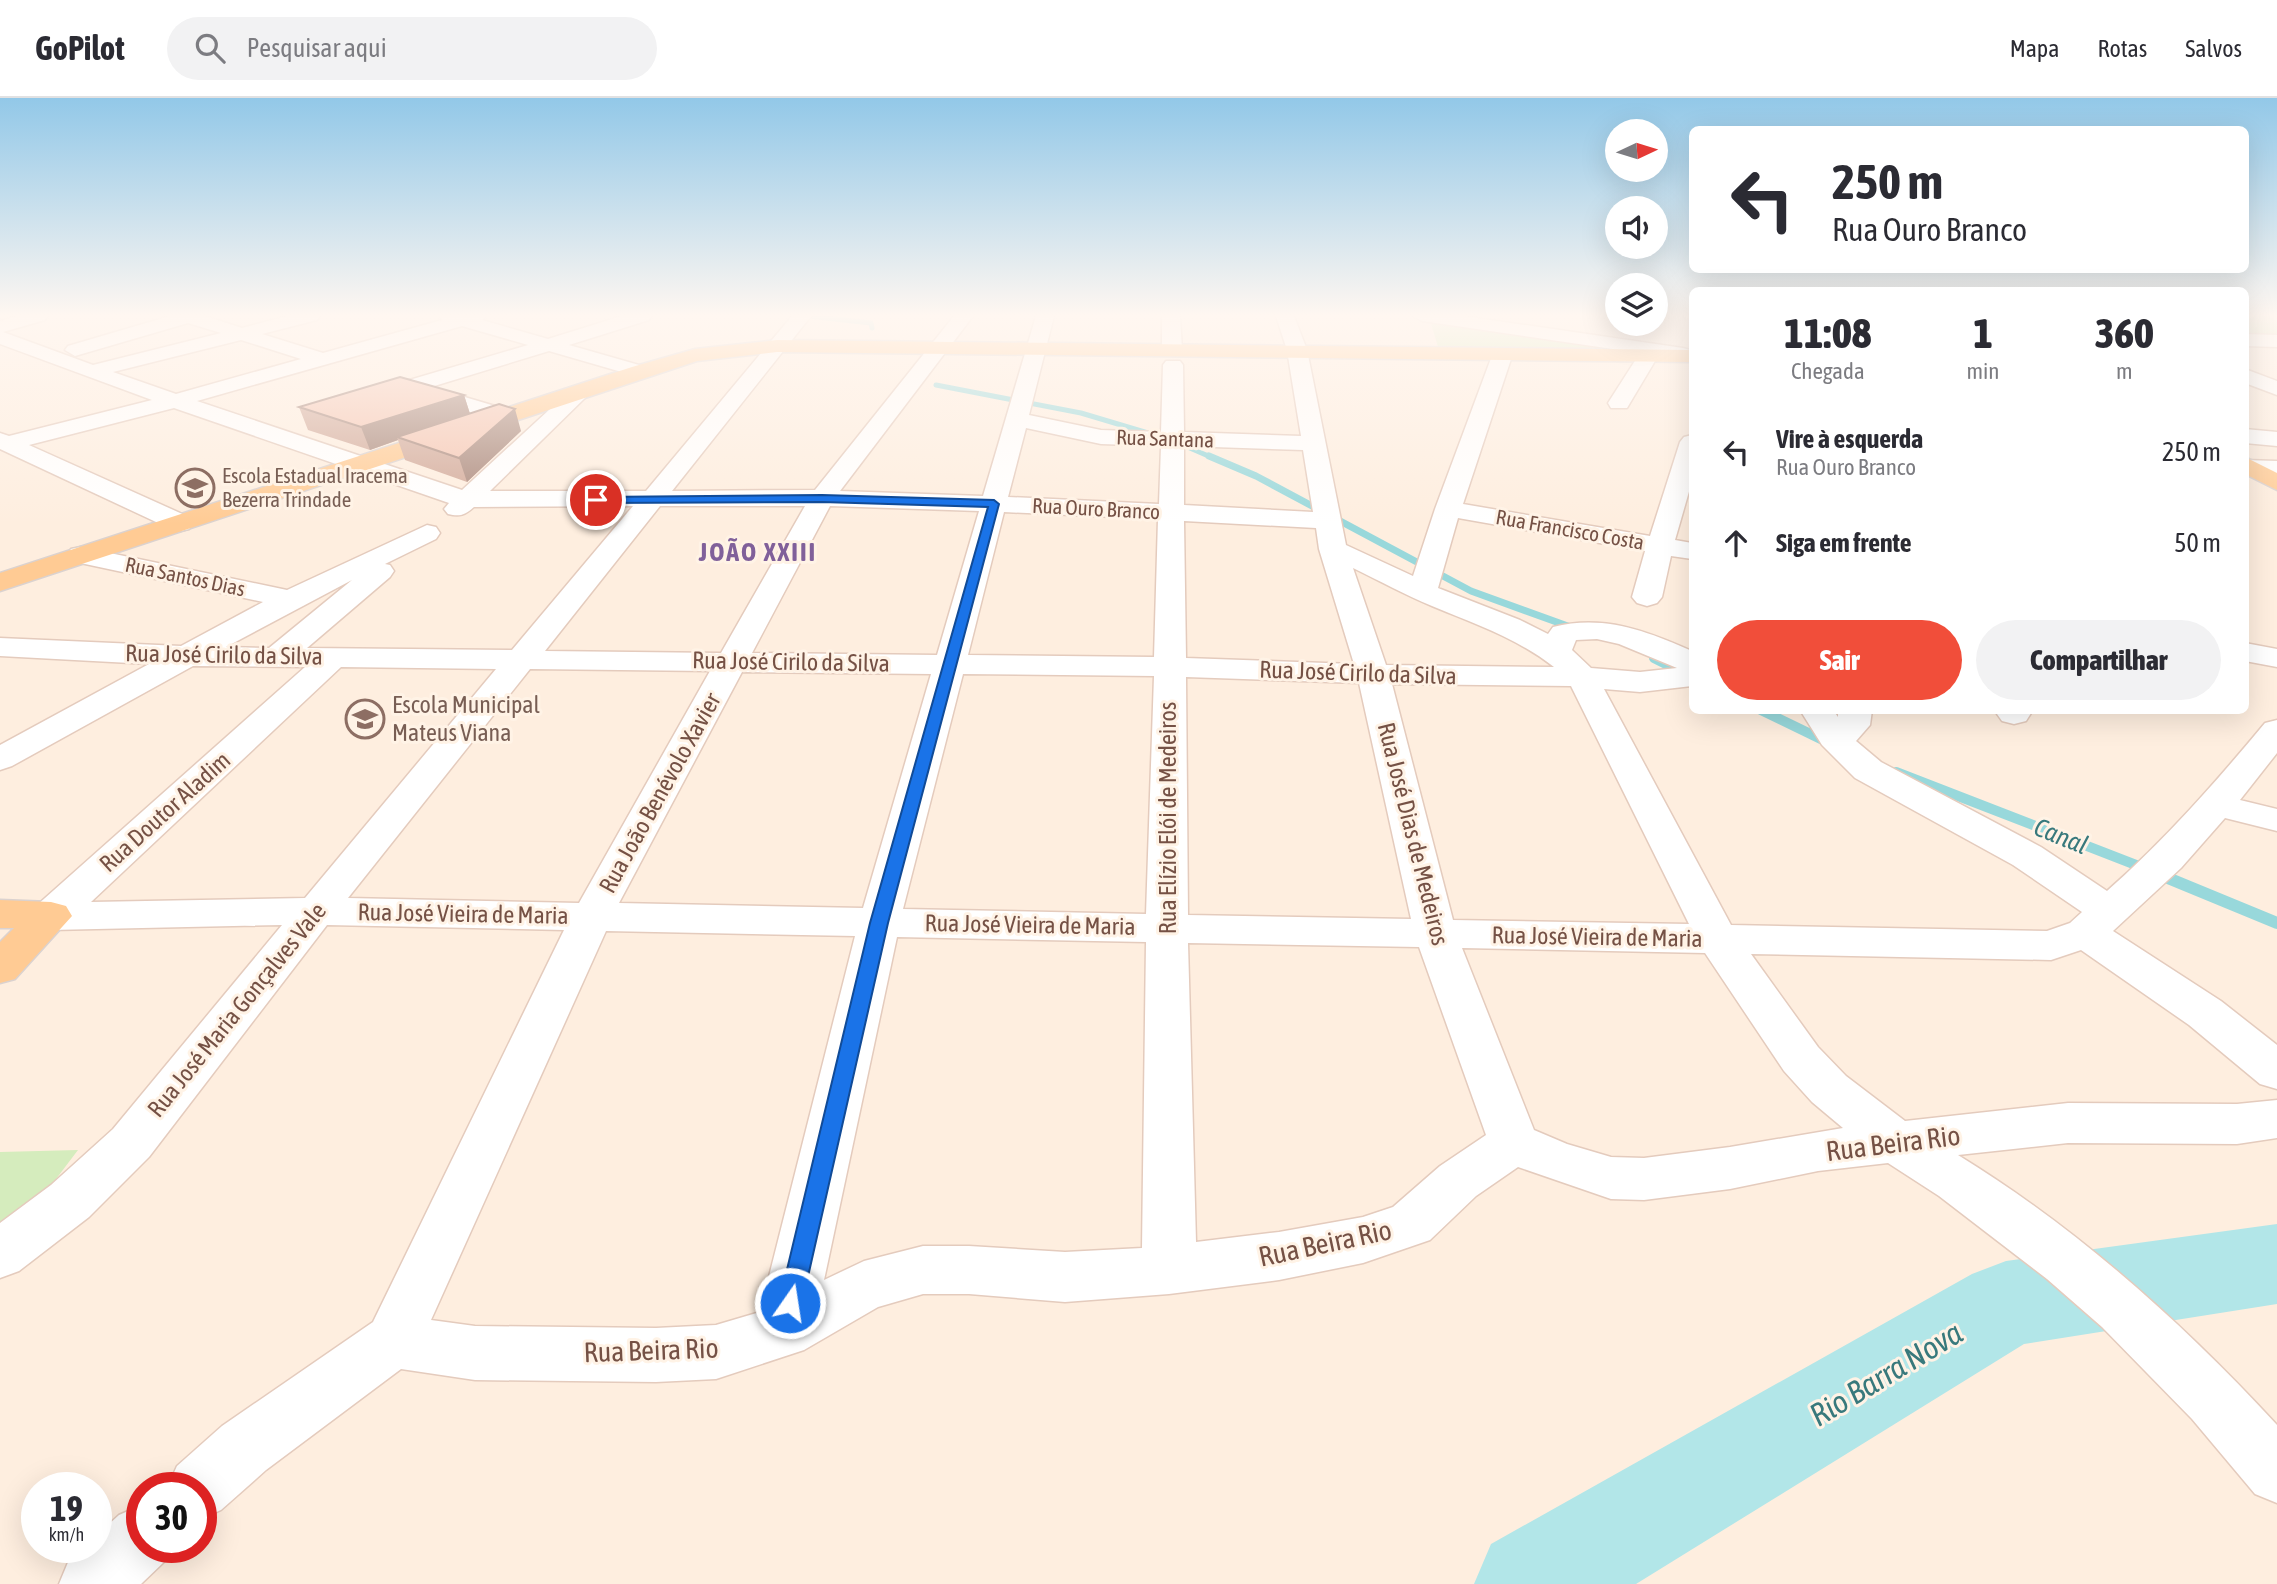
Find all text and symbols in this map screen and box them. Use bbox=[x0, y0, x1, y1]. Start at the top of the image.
search box bbox=[167, 17, 657, 80]
text: GoPilot bbox=[35, 29, 125, 67]
icon: search bbox=[191, 29, 229, 67]
text: Pesquisar aqui bbox=[247, 33, 387, 63]
text: Mapa bbox=[2010, 35, 2059, 62]
text: Rotas bbox=[2097, 35, 2147, 62]
text: Salvos bbox=[2185, 35, 2242, 62]
north arrow bbox=[1605, 119, 1668, 182]
map controls bbox=[1605, 119, 1668, 336]
text: 250 m bbox=[1832, 153, 1943, 209]
icon: left bbox=[1717, 154, 1808, 245]
button: sound bbox=[1605, 196, 1668, 259]
text: Rua Ouro Branco bbox=[1832, 211, 2027, 248]
button: layers bbox=[1605, 273, 1668, 336]
text: 11:08 bbox=[1784, 309, 1871, 357]
text: 1 bbox=[1973, 309, 1993, 357]
text: 360 bbox=[2095, 309, 2154, 357]
text: Chegada bbox=[1791, 358, 1865, 384]
text: min bbox=[1967, 358, 2000, 384]
text: m bbox=[2116, 358, 2133, 384]
street label: Rua Santana bbox=[1116, 424, 1214, 452]
text: Vire à esquerda bbox=[1776, 424, 1923, 454]
icon: left bbox=[1717, 433, 1755, 471]
text: 250 m bbox=[2162, 437, 2221, 467]
text: Rua Ouro Branco bbox=[1776, 454, 1916, 480]
place label: Escola Estadual Iracema Bezerra Trindade bbox=[222, 463, 408, 511]
school or university icon: Escola Estadual Iracema Bezerra Trindade bbox=[174, 467, 216, 509]
pin bbox=[566, 470, 626, 530]
icon: arrive bbox=[577, 481, 615, 519]
street label: Rua Ouro Branco bbox=[1032, 493, 1161, 523]
street label: Rua Francisco Costa bbox=[1494, 504, 1646, 554]
icon: ahead bbox=[1717, 524, 1755, 562]
text: Siga em frente bbox=[1776, 528, 1912, 558]
text: 50 m bbox=[2174, 528, 2221, 558]
district label: JOÃO XXIII bbox=[698, 537, 817, 567]
street label: Rua Santos Dias bbox=[123, 552, 247, 600]
button: Sair bbox=[1717, 620, 1962, 700]
button: Compartilhar bbox=[1976, 620, 2221, 700]
street label: Rua José Cirilo da Silva bbox=[125, 639, 323, 670]
street label: Rua José Cirilo da Silva bbox=[692, 646, 890, 677]
street label: Rua José Cirilo da Silva bbox=[1259, 656, 1457, 689]
street label: Rua João Benévolo Xavier bbox=[593, 687, 726, 897]
place label: Escola Municipal Mateus Viana bbox=[392, 691, 540, 746]
school or university icon: Escola Municipal Mateus Viana bbox=[344, 698, 386, 740]
street label: Rua Elízio Elói de Medeiros bbox=[1154, 702, 1181, 934]
street label: Rua José Dias de Medeiros bbox=[1373, 720, 1454, 948]
street label: Rua Doutor Aladim bbox=[94, 746, 235, 877]
water label: Canal bbox=[2030, 812, 2092, 860]
street label: Rua José Maria Gonçalves Vale bbox=[142, 897, 331, 1122]
street label: Rua José Vieira de Maria bbox=[357, 898, 569, 929]
street label: Rua José Vieira de Maria bbox=[924, 909, 1136, 940]
street label: Rua José Vieira de Maria bbox=[1491, 921, 1703, 952]
street label: Rua Beira Rio bbox=[1824, 1119, 1962, 1167]
street label: Rua Beira Rio bbox=[1256, 1213, 1394, 1273]
position arrow bbox=[753, 1266, 827, 1340]
water label: Rio Barra Nova bbox=[1803, 1314, 1969, 1434]
street label: Rua Beira Rio bbox=[583, 1332, 719, 1368]
speed limit sign: 30 bbox=[126, 1472, 217, 1563]
text: 19 bbox=[50, 1488, 83, 1528]
text: km/h bbox=[49, 1524, 84, 1545]

